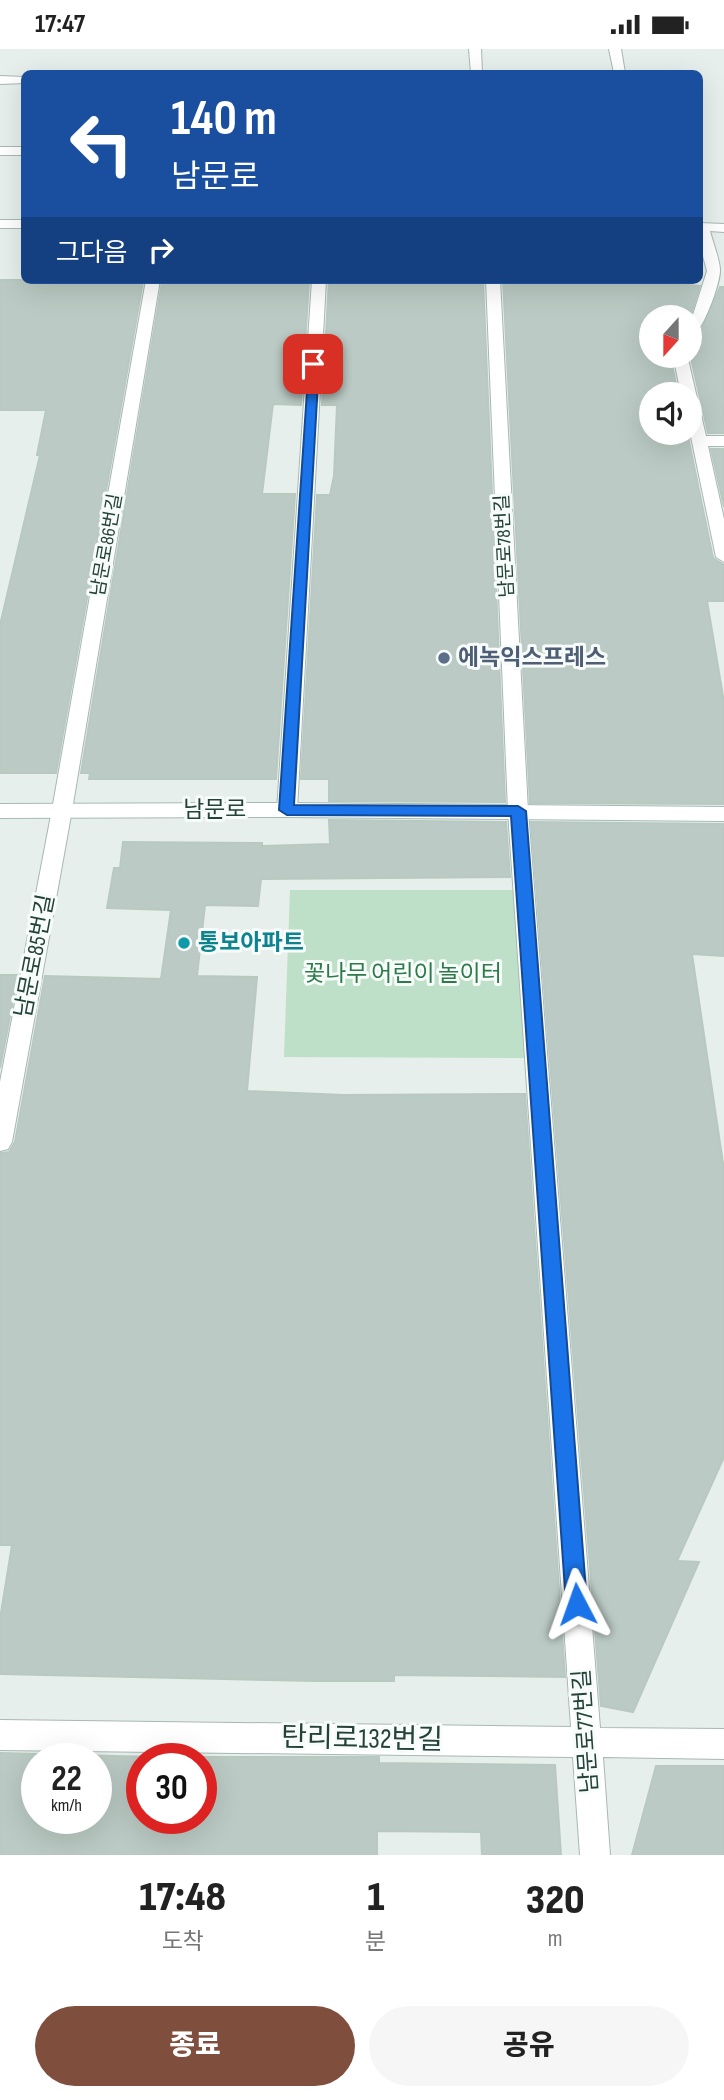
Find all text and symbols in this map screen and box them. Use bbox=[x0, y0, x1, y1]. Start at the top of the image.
text: 17:47 bbox=[35, 9, 85, 40]
text: 140 m bbox=[171, 90, 277, 149]
icon: left bbox=[56, 98, 147, 189]
text: 남문로 bbox=[171, 158, 259, 197]
icon: right bbox=[142, 231, 180, 269]
text: 그다음 bbox=[56, 238, 128, 269]
north arrow bbox=[639, 305, 702, 367]
map controls bbox=[639, 305, 702, 445]
pin bbox=[283, 334, 343, 394]
icon: arrive bbox=[294, 345, 332, 383]
button: sound bbox=[639, 382, 702, 445]
street label: 남문로86번길 bbox=[87, 492, 127, 598]
street label: 남문로78번길 bbox=[491, 494, 519, 598]
place label: 에녹익스프레스 bbox=[458, 644, 606, 672]
marker: 에녹익스프레스 bbox=[436, 650, 452, 666]
street label: 남문로 bbox=[183, 796, 247, 824]
street label: 남문로85번길 bbox=[9, 892, 61, 1020]
place label: 통보아파트 bbox=[198, 929, 304, 957]
marker: 통보아파트 bbox=[176, 935, 192, 951]
park label: 꽃나무 어린이 놀이터 bbox=[304, 960, 502, 988]
position arrow bbox=[540, 1567, 614, 1641]
street label: 남문로77번길 bbox=[568, 1668, 604, 1794]
street label: 탄리로132번길 bbox=[281, 1721, 443, 1757]
speed limit sign: 30 bbox=[126, 1743, 217, 1834]
text: 22 bbox=[51, 1758, 82, 1801]
text: km/h bbox=[51, 1795, 82, 1816]
text: 17:48 bbox=[139, 1872, 226, 1923]
text: 1 bbox=[367, 1872, 385, 1923]
text: 320 bbox=[526, 1875, 585, 1926]
text: m bbox=[548, 1925, 563, 1953]
text: 도착 bbox=[162, 1928, 204, 1956]
text: 분 bbox=[365, 1928, 387, 1956]
button: 종료 bbox=[35, 2006, 355, 2086]
button: 공유 bbox=[369, 2006, 689, 2086]

